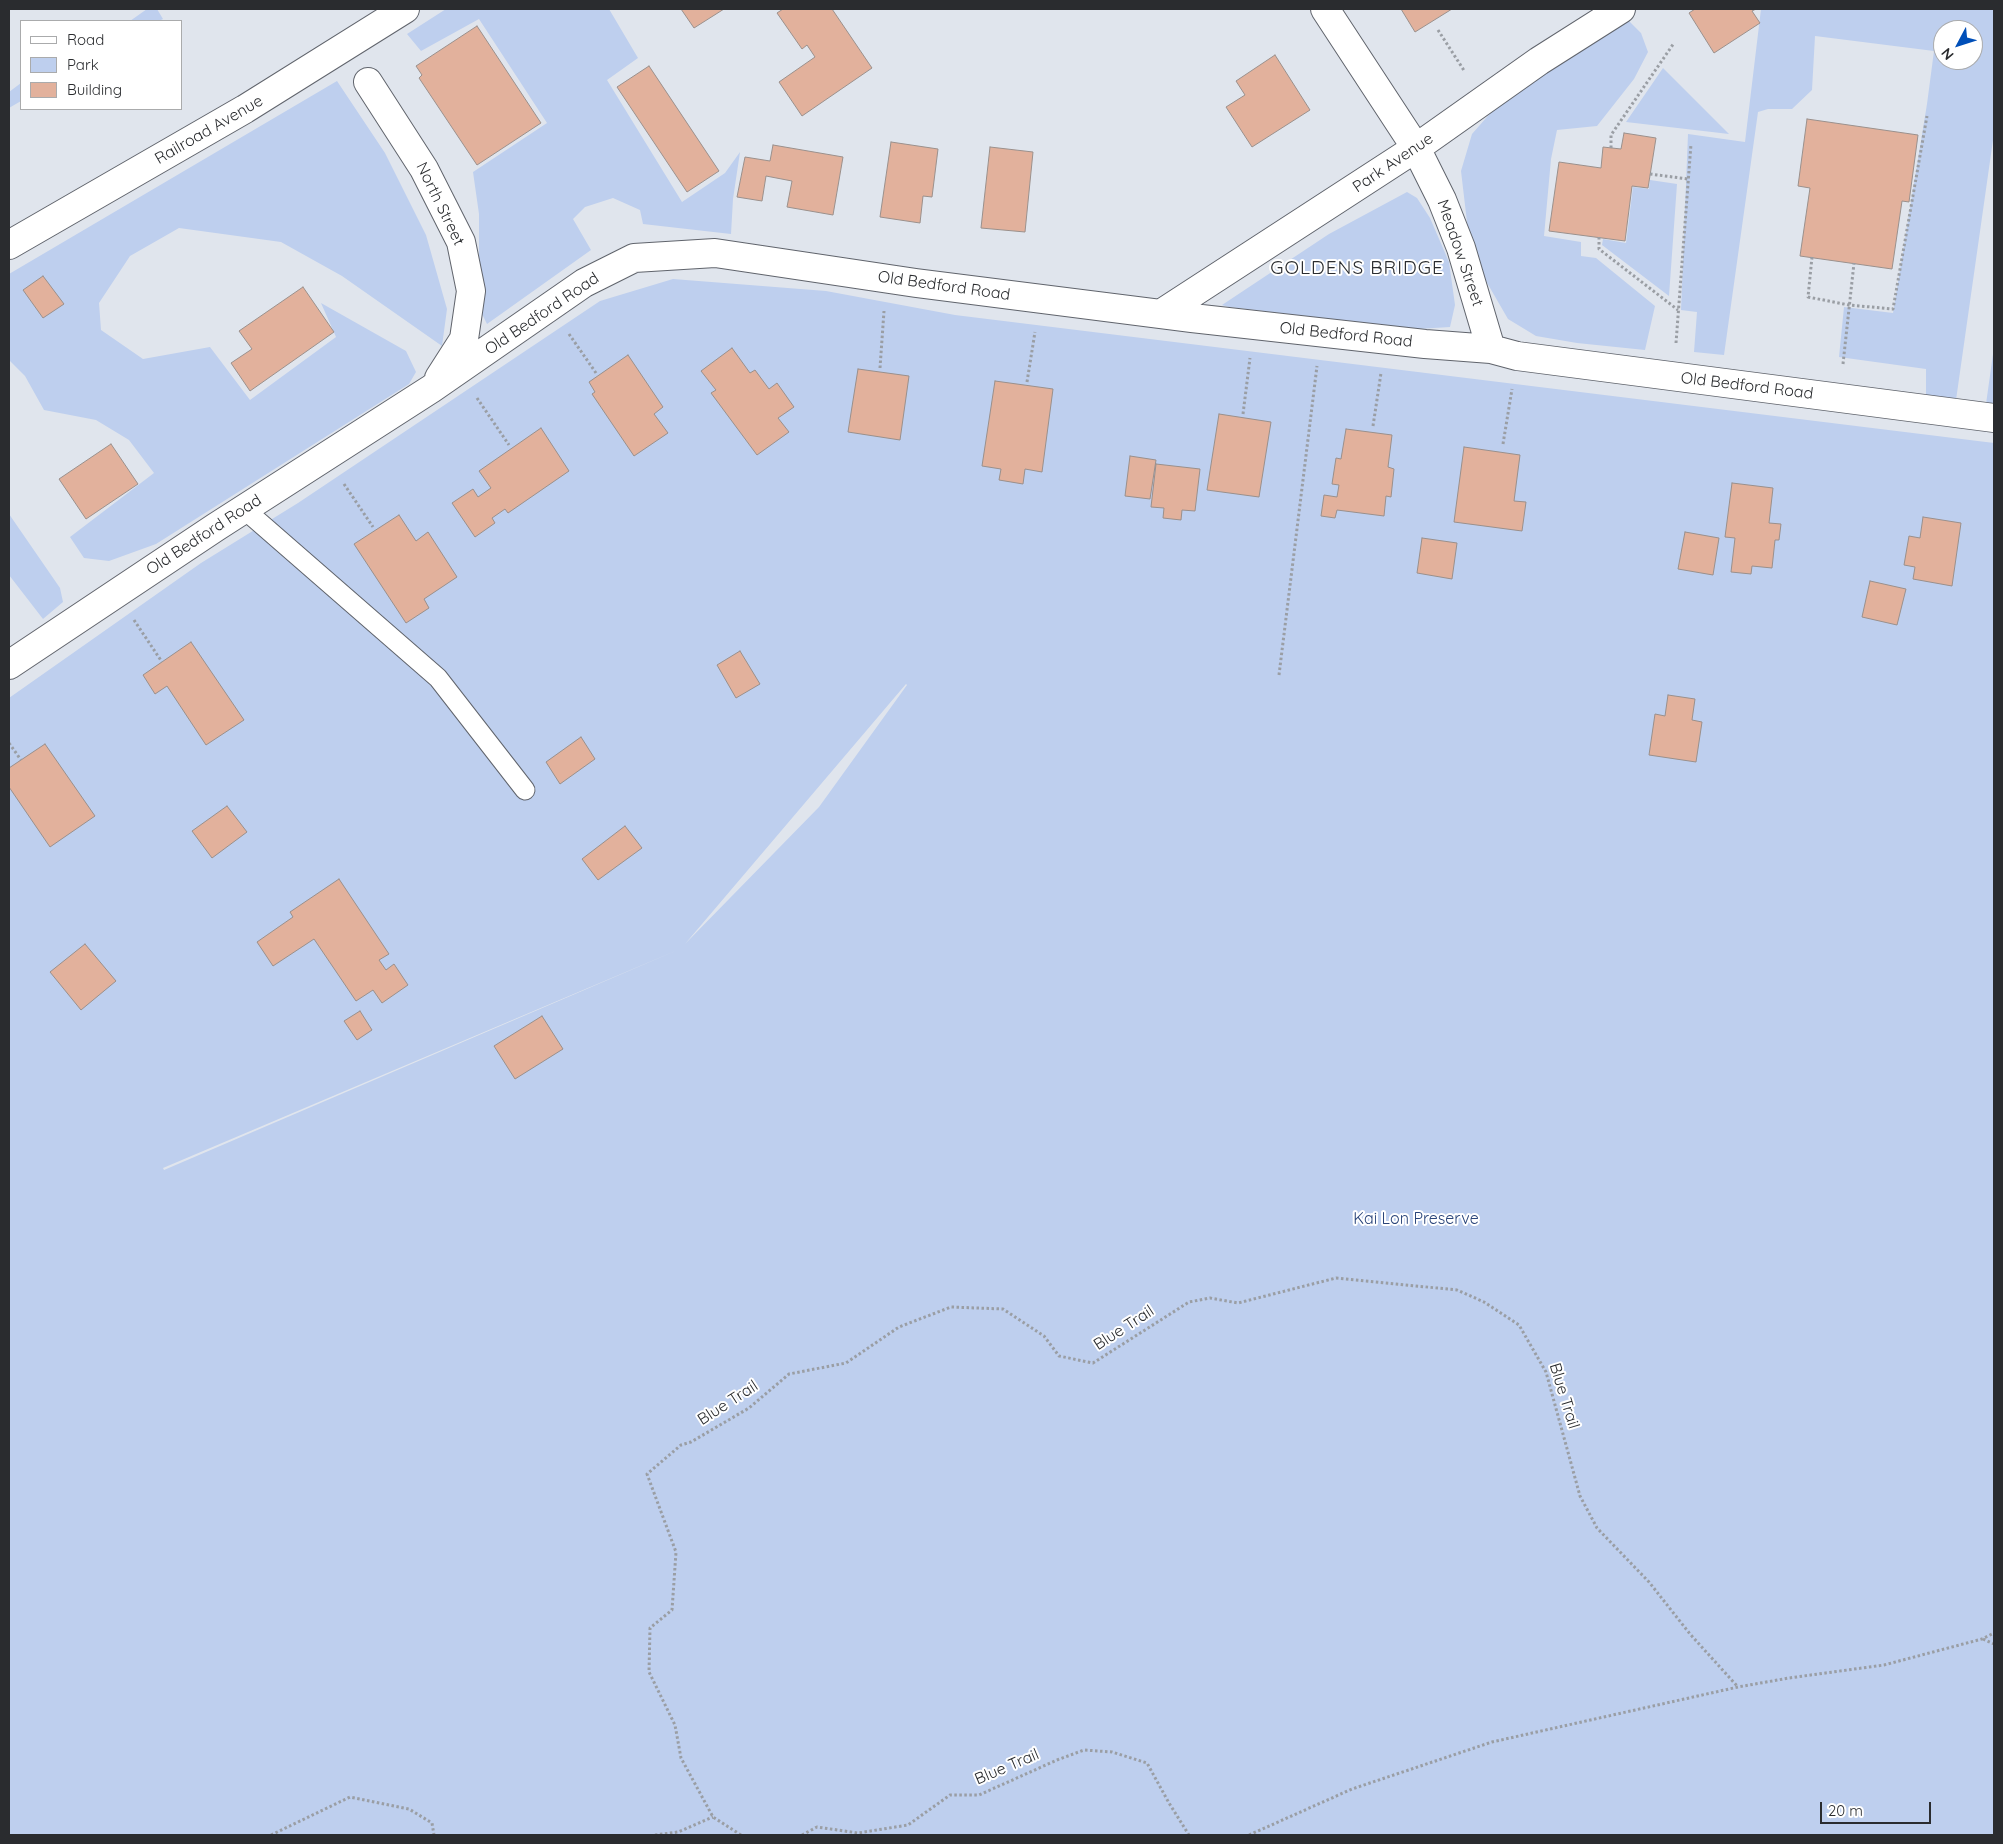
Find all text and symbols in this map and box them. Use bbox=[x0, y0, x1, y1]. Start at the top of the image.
legend bbox=[20, 20, 182, 110]
north arrow bbox=[1933, 20, 1983, 70]
text: Road bbox=[67, 30, 104, 49]
text: N bbox=[1937, 44, 1957, 64]
text: Park bbox=[67, 55, 99, 74]
text: Building bbox=[67, 80, 122, 99]
street label: Railroad Avenue bbox=[152, 91, 266, 169]
street label: Park Avenue bbox=[1349, 129, 1437, 197]
street label: North Street bbox=[412, 159, 468, 249]
street label: Meadow Street bbox=[1433, 197, 1487, 309]
district label: GOLDENS BRIDGE bbox=[1268, 257, 1446, 279]
street label: Old Bedford Road bbox=[877, 267, 1011, 305]
street label: Old Bedford Road bbox=[481, 269, 603, 359]
street label: Old Bedford Road bbox=[1279, 318, 1413, 352]
street label: Old Bedford Road bbox=[1680, 368, 1814, 404]
street label: Old Bedford Road bbox=[143, 491, 265, 579]
park label: Kai Lon Preserve bbox=[1353, 1209, 1479, 1229]
street label: Blue Trail bbox=[1090, 1301, 1158, 1355]
street label: Blue Trail bbox=[1545, 1361, 1583, 1431]
street label: Blue Trail bbox=[694, 1376, 762, 1430]
street label: Blue Trail bbox=[972, 1745, 1042, 1789]
scale bar bbox=[1823, 1792, 1934, 1824]
text: 20 m bbox=[1828, 1801, 1863, 1820]

